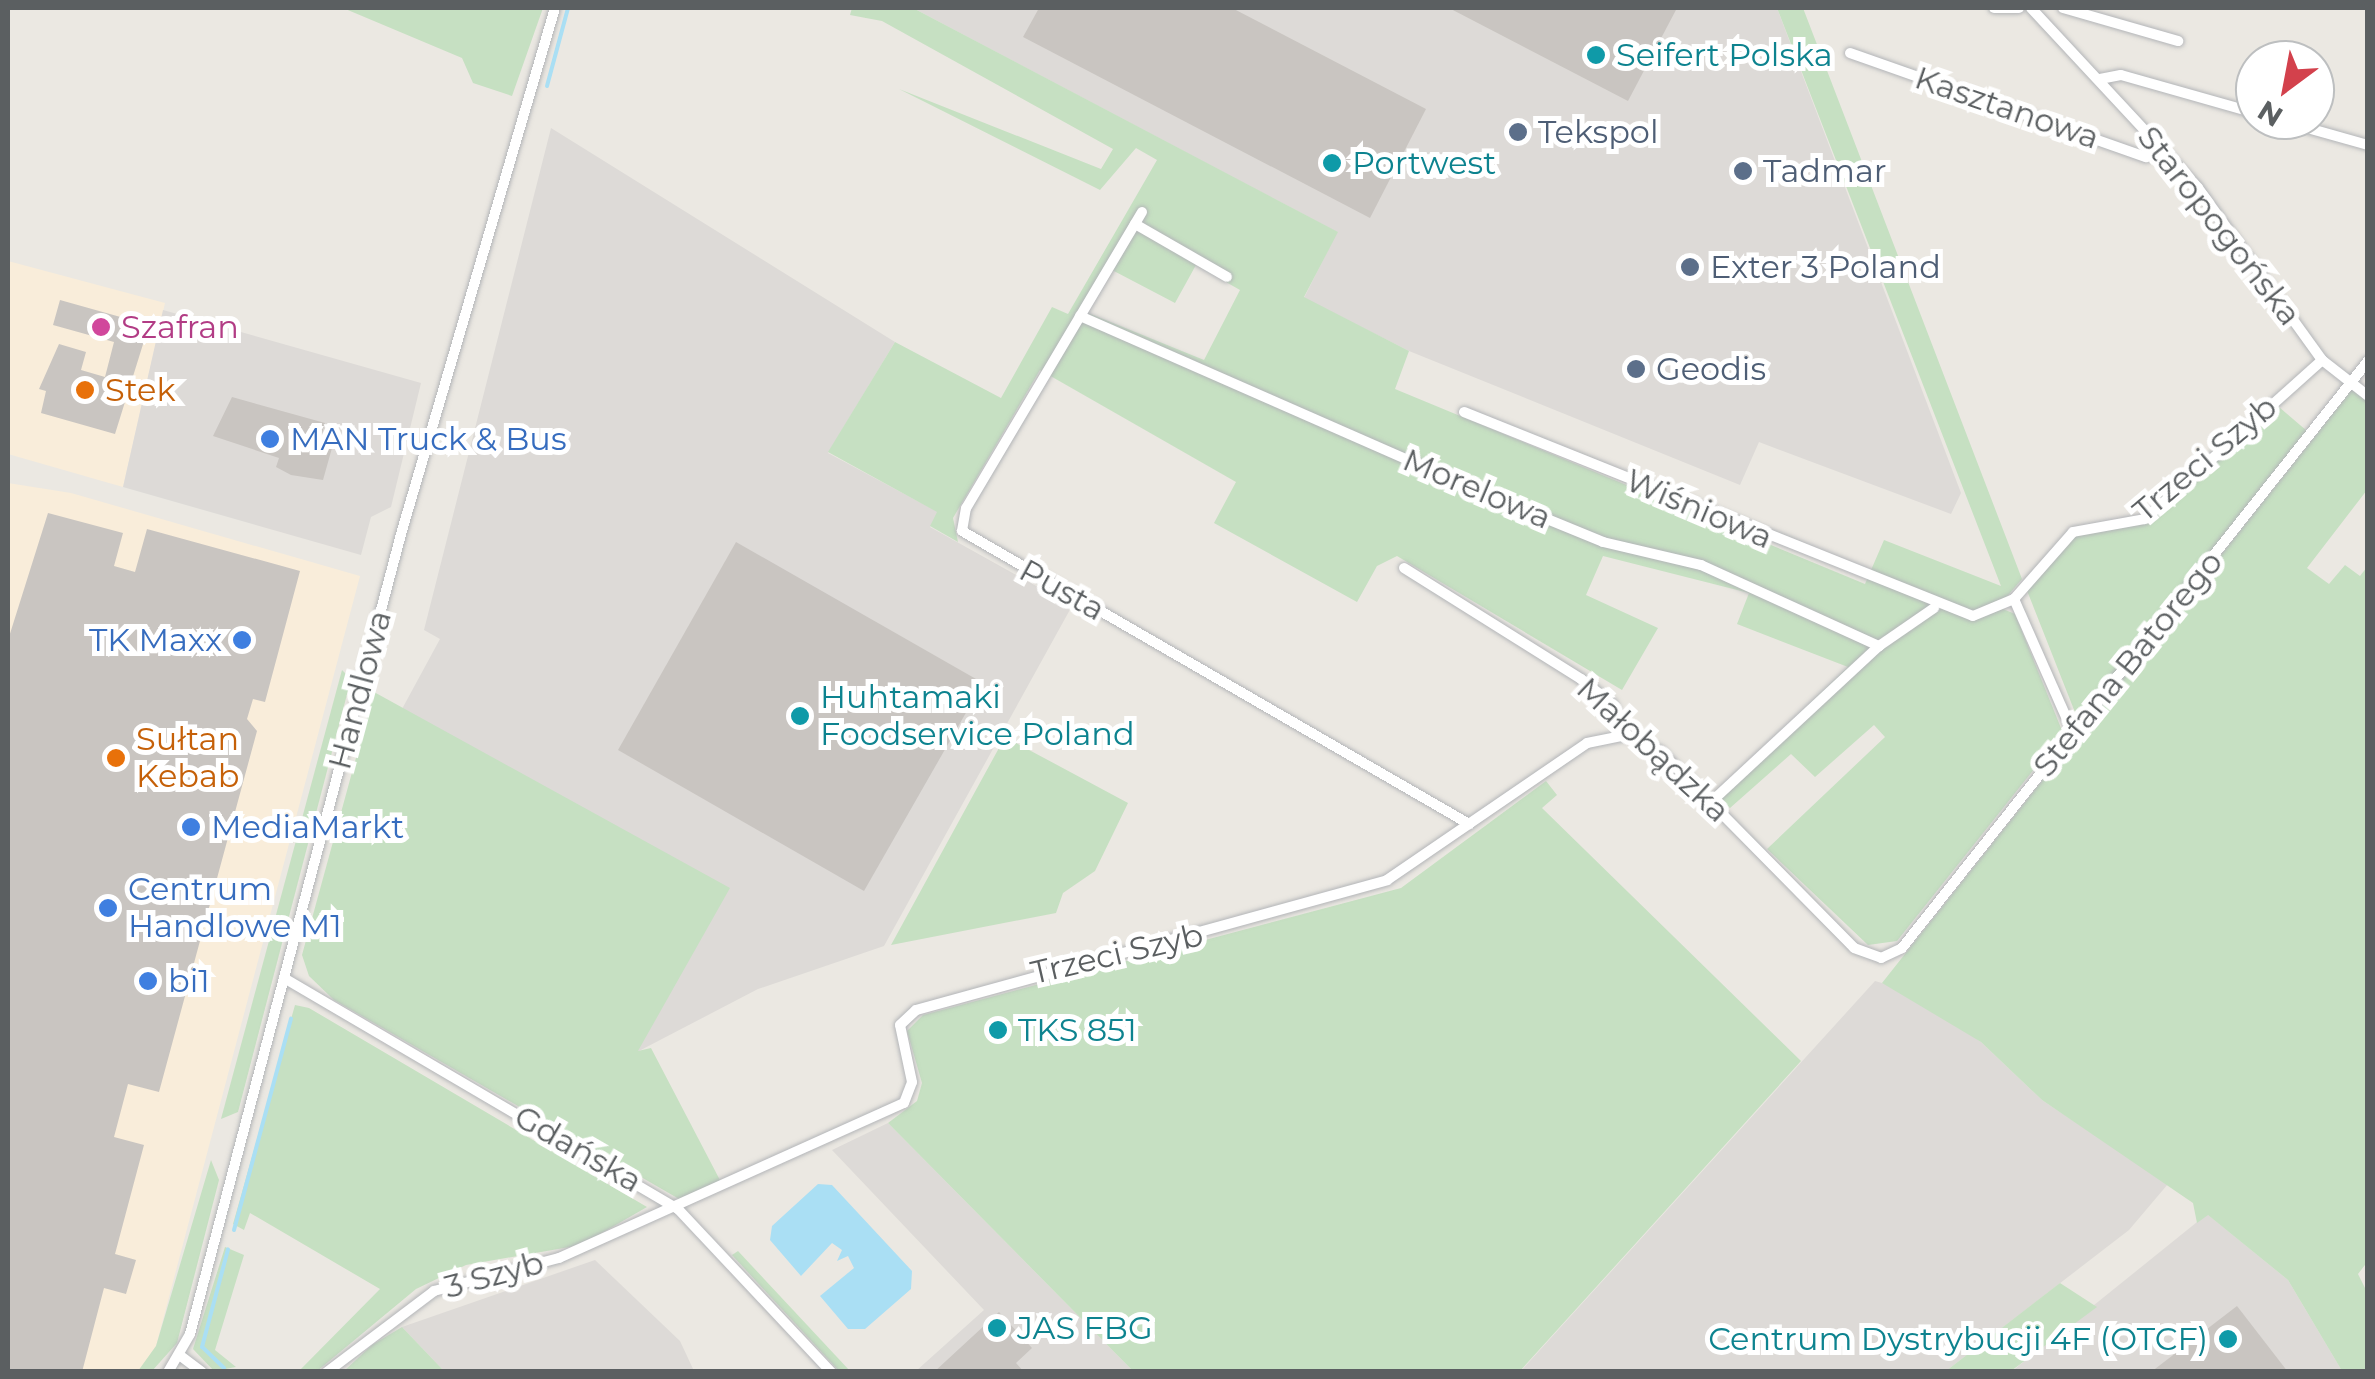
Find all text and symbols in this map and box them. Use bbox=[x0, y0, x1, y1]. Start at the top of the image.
place label: Seifert Polska bbox=[1616, 36, 1833, 74]
north arrow bbox=[2235, 40, 2335, 140]
marker: Seifert Polska bbox=[1585, 44, 1607, 66]
street label: Kasztanowa bbox=[1910, 59, 2104, 157]
text: N bbox=[2252, 93, 2289, 134]
place label: Tekspol bbox=[1538, 113, 1659, 151]
street label: Staropogońska bbox=[2129, 119, 2309, 333]
marker: Tekspol bbox=[1507, 121, 1529, 143]
place label: Portwest bbox=[1352, 144, 1496, 182]
marker: Portwest bbox=[1321, 152, 1343, 174]
place label: Tadmar bbox=[1763, 152, 1887, 190]
marker: Tadmar bbox=[1732, 160, 1754, 182]
place label: Exter 3 Poland bbox=[1710, 248, 1941, 286]
marker: Exter 3 Poland bbox=[1679, 256, 1701, 278]
place label: Szafran bbox=[121, 308, 239, 346]
marker: Szafran bbox=[90, 316, 112, 338]
place label: Geodis bbox=[1656, 350, 1766, 388]
marker: Geodis bbox=[1625, 358, 1647, 380]
place label: Stek bbox=[105, 371, 176, 409]
marker: Stek bbox=[74, 379, 96, 401]
street label: Trzeci Szyb bbox=[2125, 388, 2285, 530]
place label: MAN Truck & Bus bbox=[290, 420, 566, 458]
marker: MAN Truck & Bus bbox=[259, 428, 281, 450]
street label: Morelowa bbox=[1397, 441, 1557, 537]
street label: Wiśniowa bbox=[1620, 461, 1778, 557]
street label: Stefana Batorego bbox=[2025, 544, 2231, 784]
street label: Pusta bbox=[1013, 551, 1111, 629]
street label: Handlowa bbox=[320, 606, 400, 774]
place label: TK Maxx bbox=[89, 621, 222, 659]
marker: TK Maxx bbox=[231, 629, 253, 651]
street label: Małobądzka bbox=[1569, 670, 1737, 830]
place label: Huhtamaki Foodservice Poland bbox=[820, 679, 1135, 754]
marker: Huhtamaki Foodservice Poland bbox=[789, 705, 811, 727]
place label: Sułtan Kebab bbox=[136, 721, 239, 796]
marker: Sułtan Kebab bbox=[105, 747, 127, 769]
place label: MediaMarkt bbox=[211, 808, 404, 846]
marker: MediaMarkt bbox=[180, 816, 202, 838]
place label: Centrum Handlowe M1 bbox=[128, 871, 342, 946]
marker: Centrum Handlowe M1 bbox=[97, 897, 119, 919]
street label: Trzeci Szyb bbox=[1027, 916, 1207, 992]
place label: bi1 bbox=[168, 962, 210, 1000]
marker: bi1 bbox=[137, 970, 159, 992]
place label: TKS 851 bbox=[1018, 1011, 1137, 1049]
marker: TKS 851 bbox=[987, 1019, 1009, 1041]
street label: Gdańska bbox=[508, 1097, 648, 1201]
street label: 3 Szyb bbox=[440, 1243, 548, 1307]
place label: JAS FBG bbox=[1017, 1309, 1153, 1347]
marker: JAS FBG bbox=[986, 1317, 1008, 1339]
place label: Centrum Dystrybucji 4F (OTCF) bbox=[1708, 1320, 2208, 1358]
marker: Centrum Dystrybucji 4F (OTCF) bbox=[2217, 1328, 2239, 1350]

